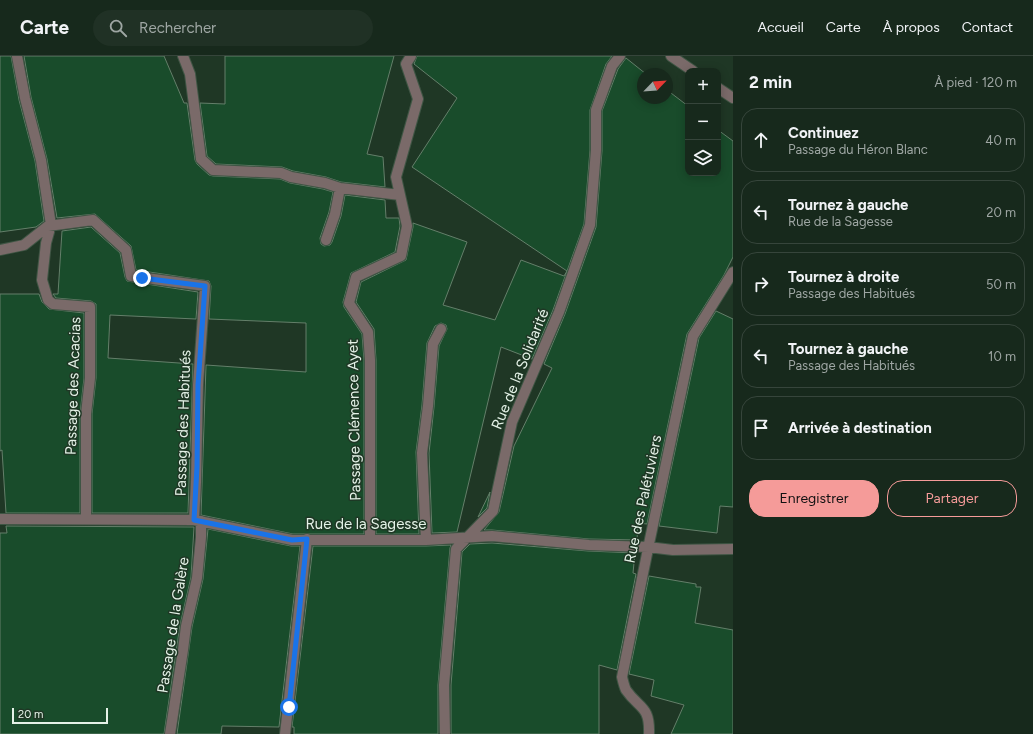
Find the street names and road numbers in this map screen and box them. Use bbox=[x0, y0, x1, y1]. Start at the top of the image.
street label: Rue de la Solidarité bbox=[488, 306, 552, 432]
street label: Passage des Acacias bbox=[62, 317, 84, 455]
street label: Passage Clémence Ayet bbox=[344, 339, 364, 501]
street label: Passage des Habitués bbox=[171, 349, 195, 497]
street label: Rue des Palétuviers bbox=[621, 433, 665, 565]
street label: Rue de la Sagesse bbox=[305, 515, 427, 533]
street label: Passage de la Galère bbox=[153, 556, 193, 694]

